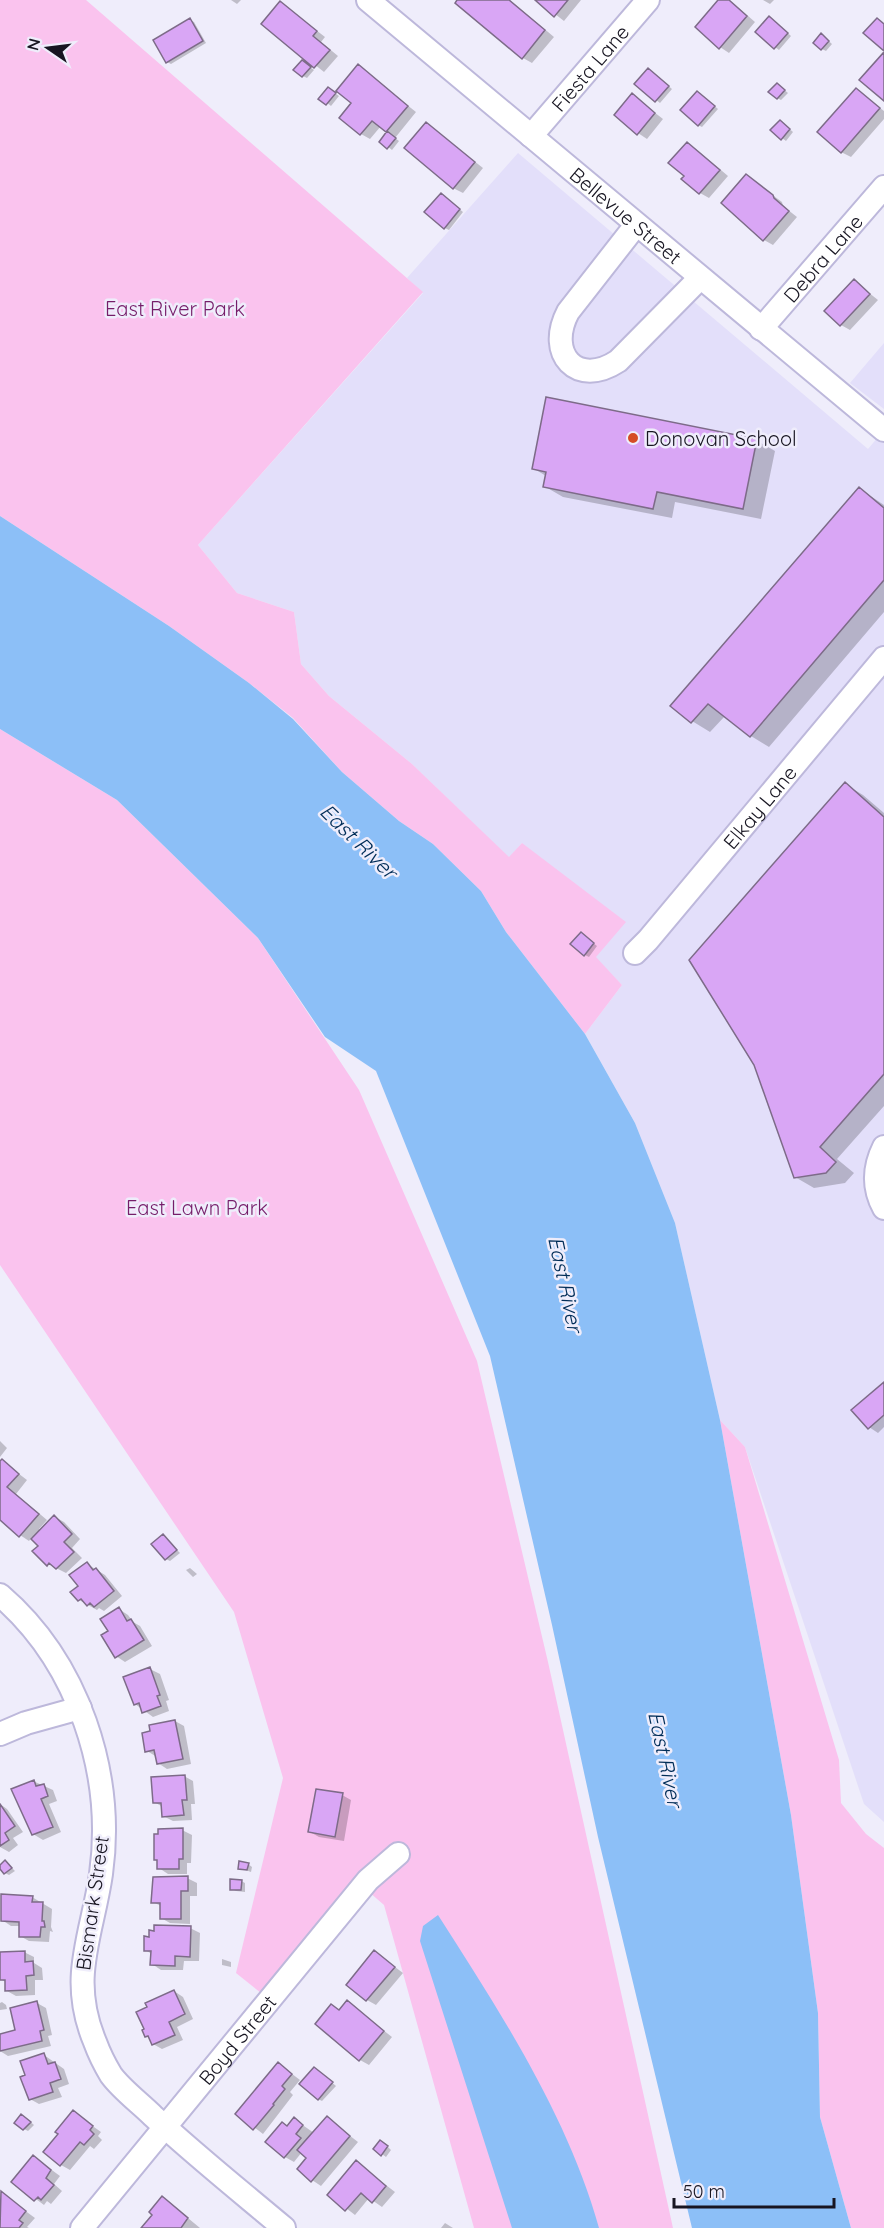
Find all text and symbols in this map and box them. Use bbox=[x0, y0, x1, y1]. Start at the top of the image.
north arrow bbox=[18, 18, 78, 78]
street label: Fiesta Lane bbox=[546, 19, 634, 116]
text: N bbox=[22, 36, 45, 52]
street label: Bellevue Street bbox=[565, 161, 687, 269]
street label: Debra Lane bbox=[778, 209, 868, 307]
park label: East River Park bbox=[105, 296, 245, 321]
place label: Donovan School bbox=[645, 426, 797, 451]
marker: Donovan School bbox=[626, 431, 640, 445]
street label: Elkay Lane bbox=[717, 760, 801, 854]
water label: East River bbox=[315, 798, 405, 886]
park label: East Lawn Park bbox=[126, 1195, 268, 1220]
water label: East River bbox=[543, 1234, 589, 1337]
water label: East River bbox=[643, 1709, 689, 1812]
street label: Bismark Street bbox=[70, 1834, 114, 1972]
street label: Boyd Street bbox=[193, 1989, 281, 2089]
scale bar bbox=[674, 2171, 834, 2209]
text: 50 m bbox=[683, 2180, 725, 2203]

